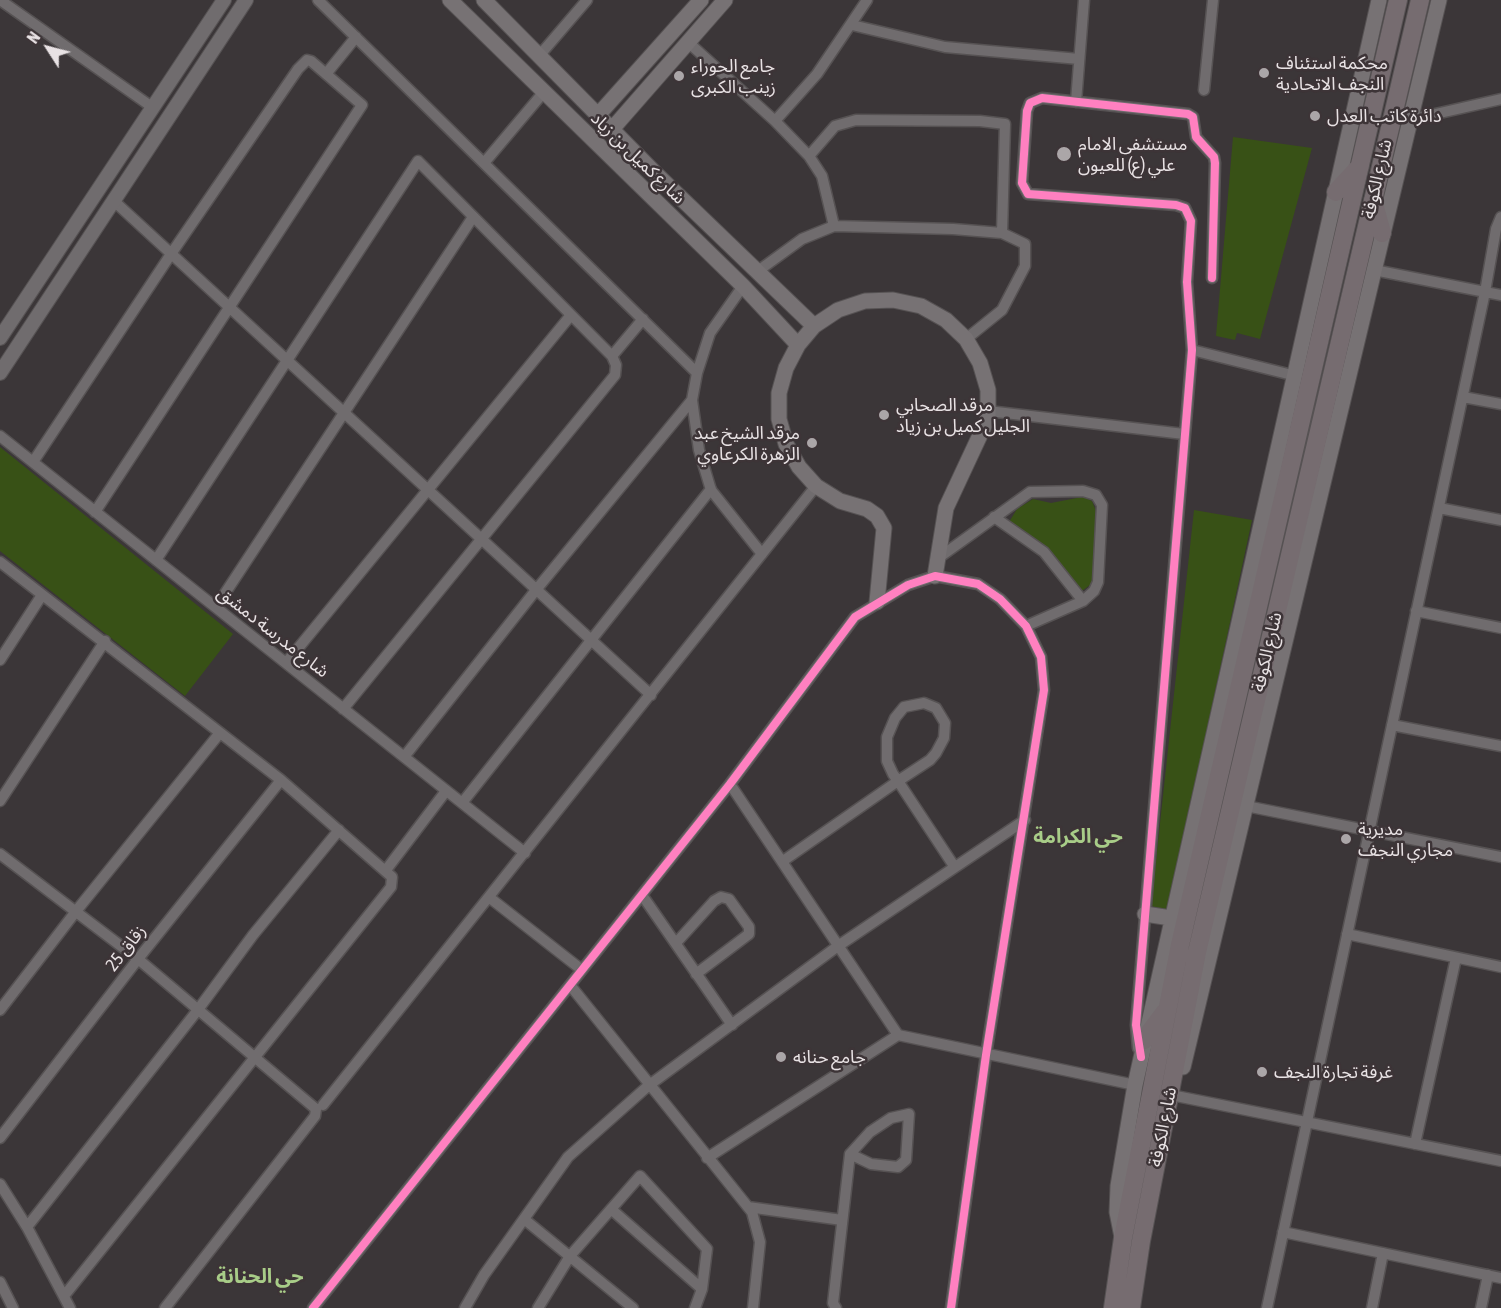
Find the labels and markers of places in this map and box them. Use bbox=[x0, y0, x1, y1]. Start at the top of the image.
place label: محكمة استئناف النجف الاتحادية bbox=[1276, 52, 1388, 94]
place label: جامع الحوراء زينب الكبرى bbox=[691, 55, 776, 98]
marker: محكمة استئناف النجف الاتحادية bbox=[1257, 66, 1271, 80]
marker: جامع الحوراء زينب الكبرى bbox=[672, 69, 686, 83]
place label: دائرة كاتب العدل bbox=[1327, 105, 1441, 127]
marker: دائرة كاتب العدل bbox=[1308, 109, 1322, 123]
place label: مستشفى الامام علي (ع) للعيون bbox=[1078, 133, 1188, 176]
marker: مستشفى الامام علي (ع) للعيون bbox=[1055, 145, 1073, 163]
place label: مرقد الصحابي الجليل كميل بن زياد bbox=[896, 394, 1030, 436]
marker: مرقد الصحابي الجليل كميل بن زياد bbox=[877, 408, 891, 422]
place label: مرقد الشيخ عبد الزهرة الكرعاوي bbox=[694, 422, 800, 464]
marker: مرقد الشيخ عبد الزهرة الكرعاوي bbox=[805, 436, 819, 450]
place label: مديرية مجاري النجف bbox=[1358, 818, 1453, 860]
marker: مديرية مجاري النجف bbox=[1339, 832, 1353, 846]
place label: جامع حنانه bbox=[793, 1046, 866, 1068]
marker: جامع حنانه bbox=[774, 1050, 788, 1064]
place label: غرفة تجارة النجف bbox=[1274, 1061, 1393, 1083]
marker: غرفة تجارة النجف bbox=[1255, 1065, 1269, 1079]

